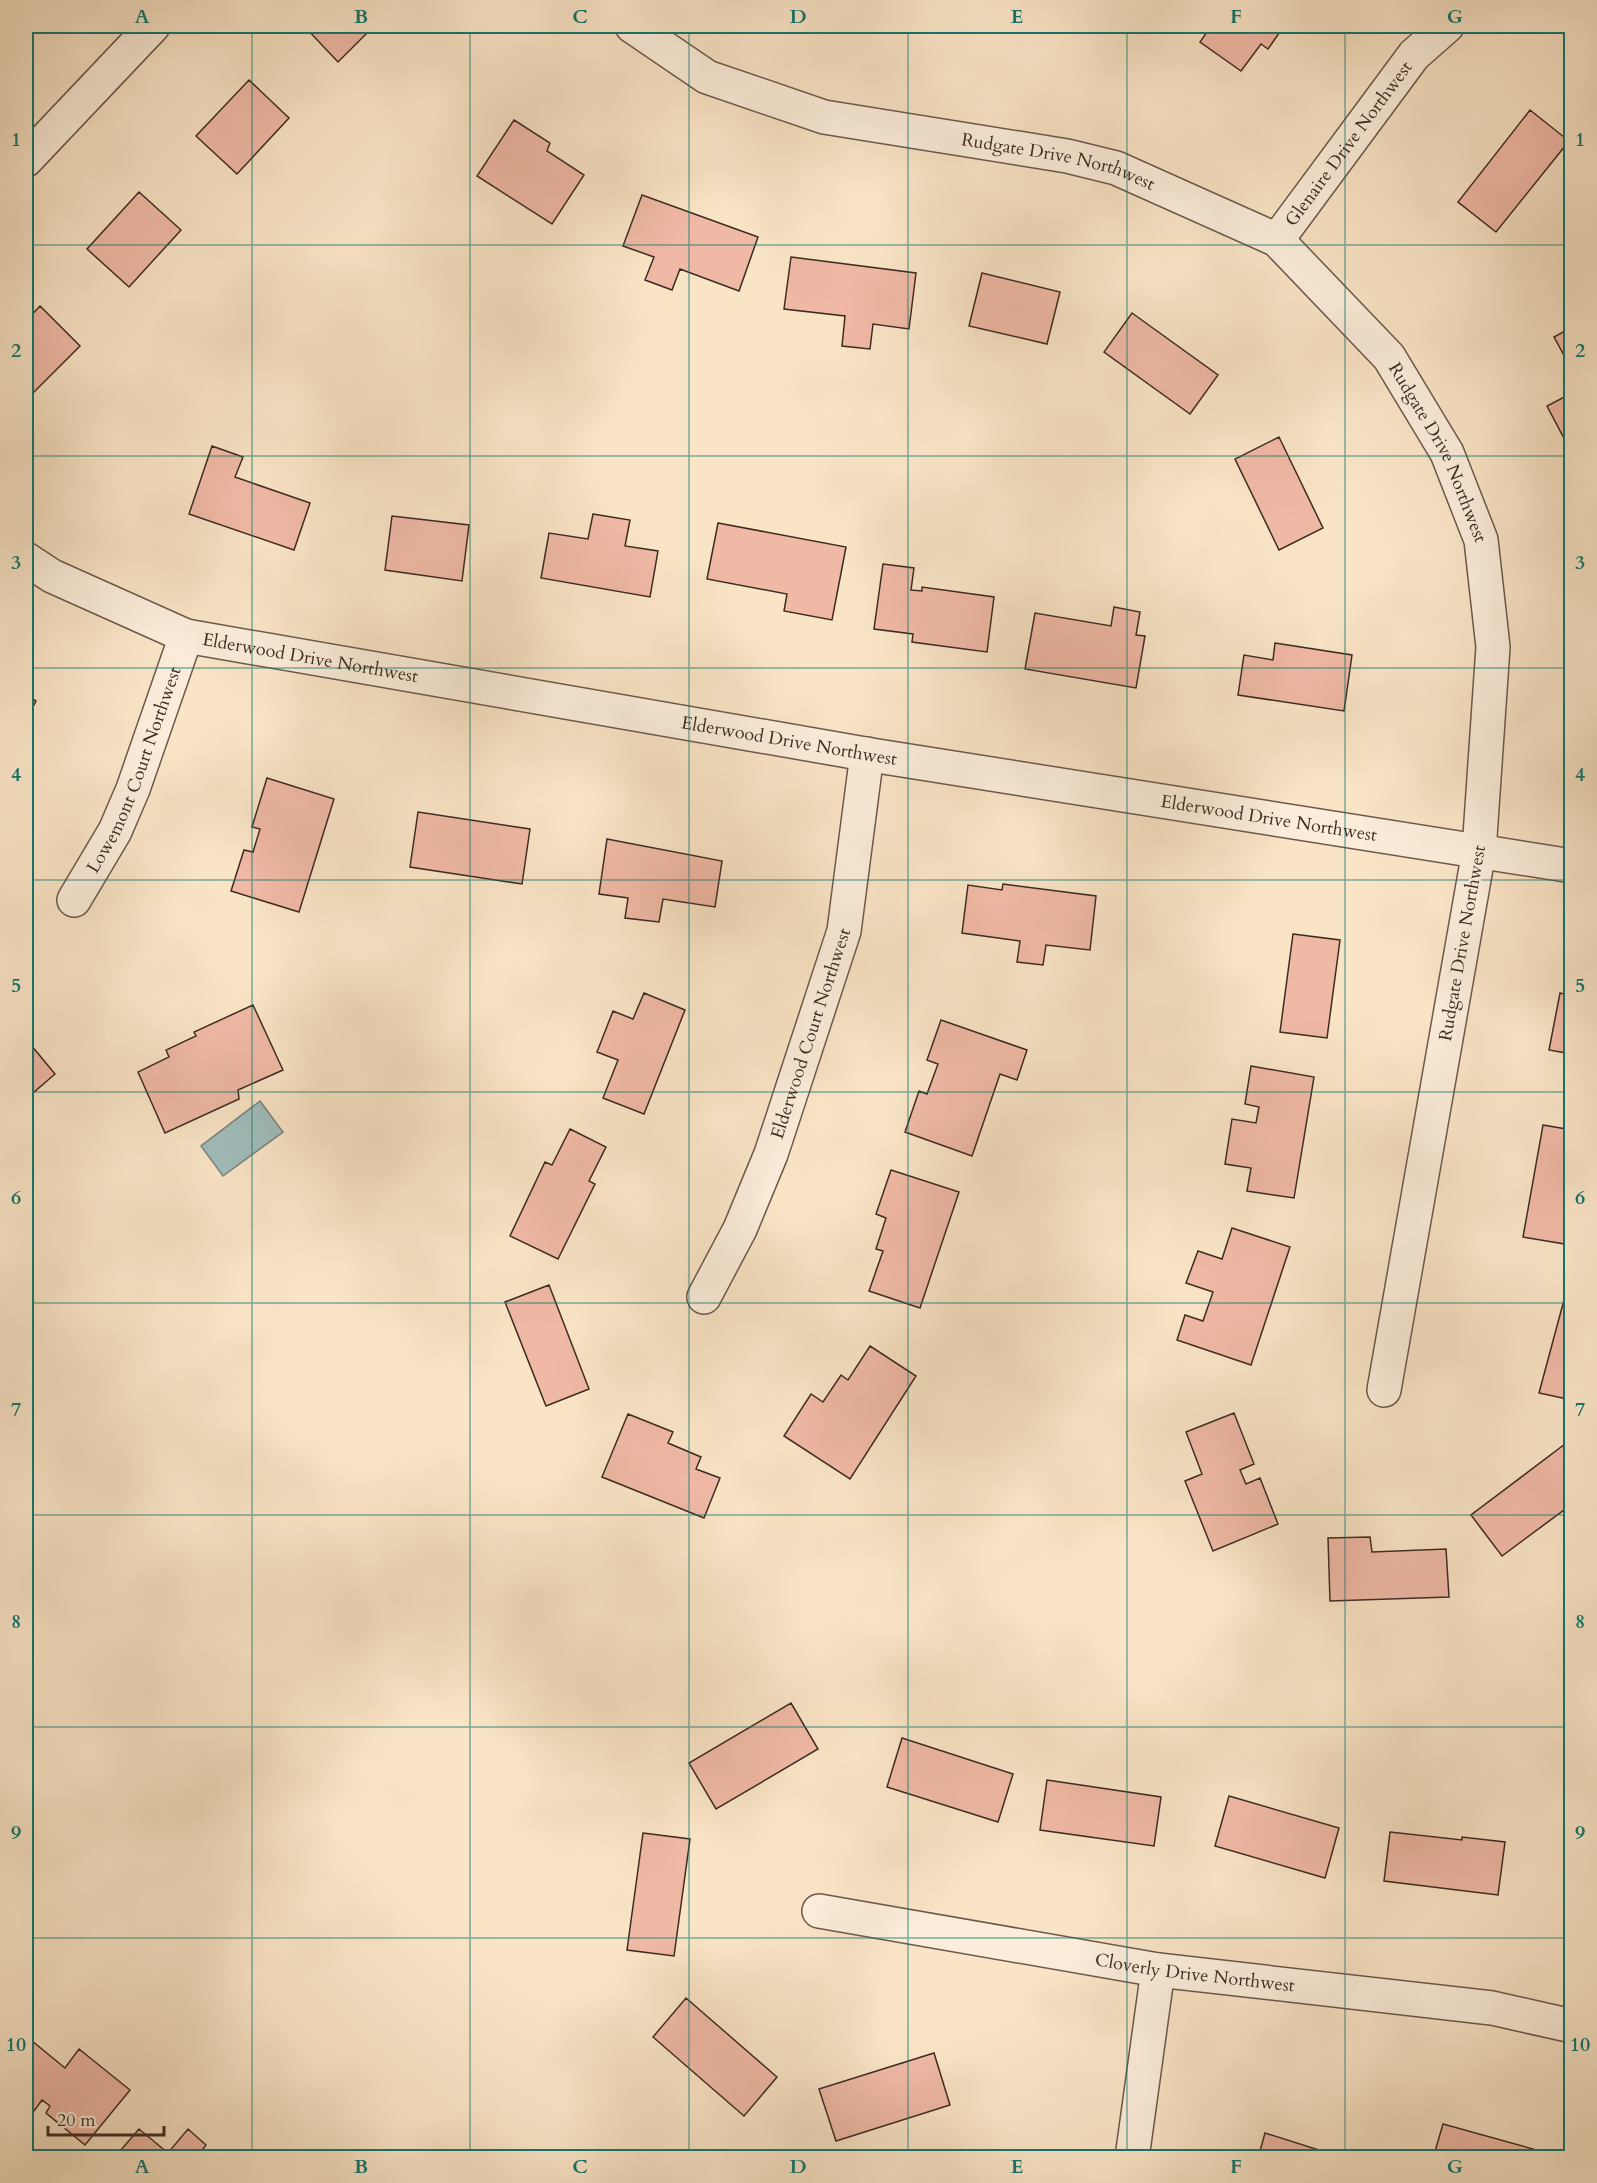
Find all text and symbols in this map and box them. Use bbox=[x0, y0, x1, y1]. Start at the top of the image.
text: A bbox=[134, 3, 150, 30]
text: B bbox=[354, 3, 368, 30]
text: C bbox=[572, 3, 588, 30]
text: D bbox=[789, 3, 807, 30]
text: E bbox=[1011, 3, 1023, 30]
text: F bbox=[1230, 3, 1242, 30]
text: G bbox=[1447, 3, 1463, 30]
street label: Glenaire Drive Northwest bbox=[1279, 56, 1418, 232]
text: 1 bbox=[11, 126, 21, 153]
text: 1 bbox=[1575, 126, 1585, 153]
street label: Rudgate Drive Northwest bbox=[960, 127, 1159, 197]
text: 2 bbox=[11, 337, 21, 364]
text: 2 bbox=[1575, 337, 1585, 364]
street label: Rudgate Drive Northwest bbox=[1382, 358, 1493, 546]
text: 3 bbox=[11, 549, 21, 576]
text: 3 bbox=[1575, 549, 1585, 576]
street label: Elderwood Drive Northwest bbox=[200, 627, 420, 689]
street label: Lowemont Court Northwest bbox=[81, 663, 187, 878]
street label: Elderwood Drive Northwest bbox=[679, 710, 899, 772]
text: 4 bbox=[11, 761, 21, 788]
text: 4 bbox=[1575, 761, 1585, 788]
street label: Elderwood Drive Northwest bbox=[1159, 789, 1379, 848]
street label: Rudgate Drive Northwest bbox=[1433, 843, 1492, 1043]
street label: Elderwood Court Northwest bbox=[765, 925, 857, 1142]
text: 5 bbox=[11, 972, 21, 999]
text: 5 bbox=[1575, 972, 1585, 999]
text: 6 bbox=[11, 1184, 21, 1211]
text: 6 bbox=[1575, 1184, 1585, 1211]
text: 7 bbox=[11, 1396, 21, 1423]
text: 7 bbox=[1575, 1396, 1585, 1423]
text: 8 bbox=[11, 1608, 21, 1635]
text: 8 bbox=[1575, 1608, 1585, 1635]
text: 9 bbox=[11, 1819, 21, 1846]
text: 9 bbox=[1575, 1819, 1585, 1846]
street label: Cloverly Drive Northwest bbox=[1093, 1947, 1296, 1998]
text: 10 bbox=[6, 2031, 26, 2058]
text: 10 bbox=[1570, 2031, 1590, 2058]
scale bar bbox=[48, 2099, 164, 2137]
text: 20 m bbox=[57, 2108, 96, 2133]
text: A bbox=[134, 2153, 150, 2180]
text: B bbox=[354, 2153, 368, 2180]
text: C bbox=[572, 2153, 588, 2180]
text: D bbox=[789, 2153, 807, 2180]
text: E bbox=[1011, 2153, 1023, 2180]
text: F bbox=[1230, 2153, 1242, 2180]
text: G bbox=[1447, 2153, 1463, 2180]

